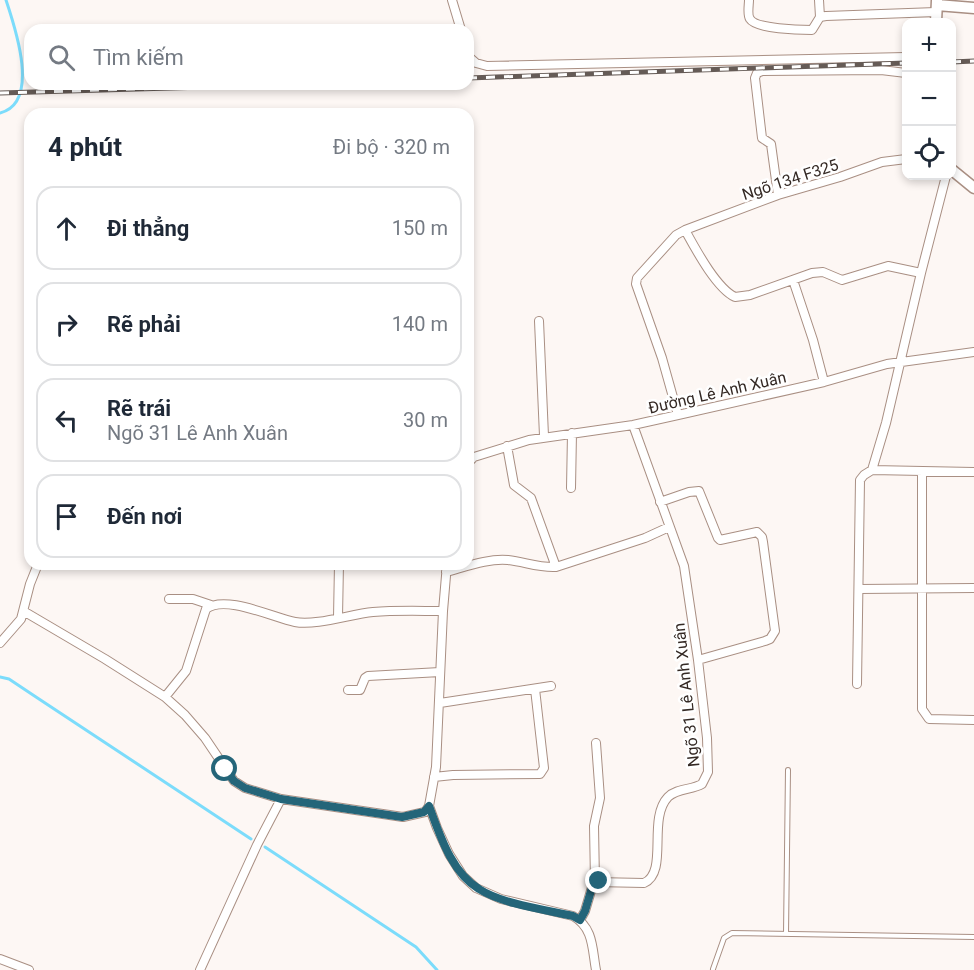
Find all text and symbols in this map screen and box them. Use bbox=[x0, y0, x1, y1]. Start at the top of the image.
map controls bbox=[902, 18, 956, 180]
button: + bbox=[902, 18, 956, 72]
search box bbox=[24, 24, 474, 90]
icon: search bbox=[45, 41, 78, 74]
text: Tìm kiếm bbox=[93, 45, 184, 70]
button: − bbox=[902, 72, 956, 126]
button: locate bbox=[902, 126, 956, 180]
text: 4 phút bbox=[48, 132, 122, 162]
text: Đi bộ · 320 m bbox=[333, 135, 450, 159]
street label: Ngõ 134 F325 bbox=[740, 155, 841, 204]
icon: ahead bbox=[50, 212, 83, 245]
text: Đi thẳng bbox=[107, 216, 189, 241]
text: 150 m bbox=[392, 216, 448, 240]
icon: right bbox=[50, 308, 83, 341]
text: Rẽ phải bbox=[107, 312, 181, 337]
text: 140 m bbox=[392, 312, 448, 336]
street label: Đường Lê Anh Xuân bbox=[646, 367, 788, 418]
text: Rẽ trái bbox=[107, 396, 171, 421]
icon: left bbox=[50, 404, 83, 437]
text: 30 m bbox=[403, 408, 448, 432]
text: Ngõ 31 Lê Anh Xuân bbox=[107, 421, 288, 445]
icon: arrive bbox=[50, 500, 83, 533]
text: Đến nơi bbox=[107, 504, 182, 529]
street label: Ngõ 31 Lê Anh Xuân bbox=[669, 622, 704, 768]
route start bbox=[211, 755, 237, 781]
route end bbox=[585, 867, 611, 893]

